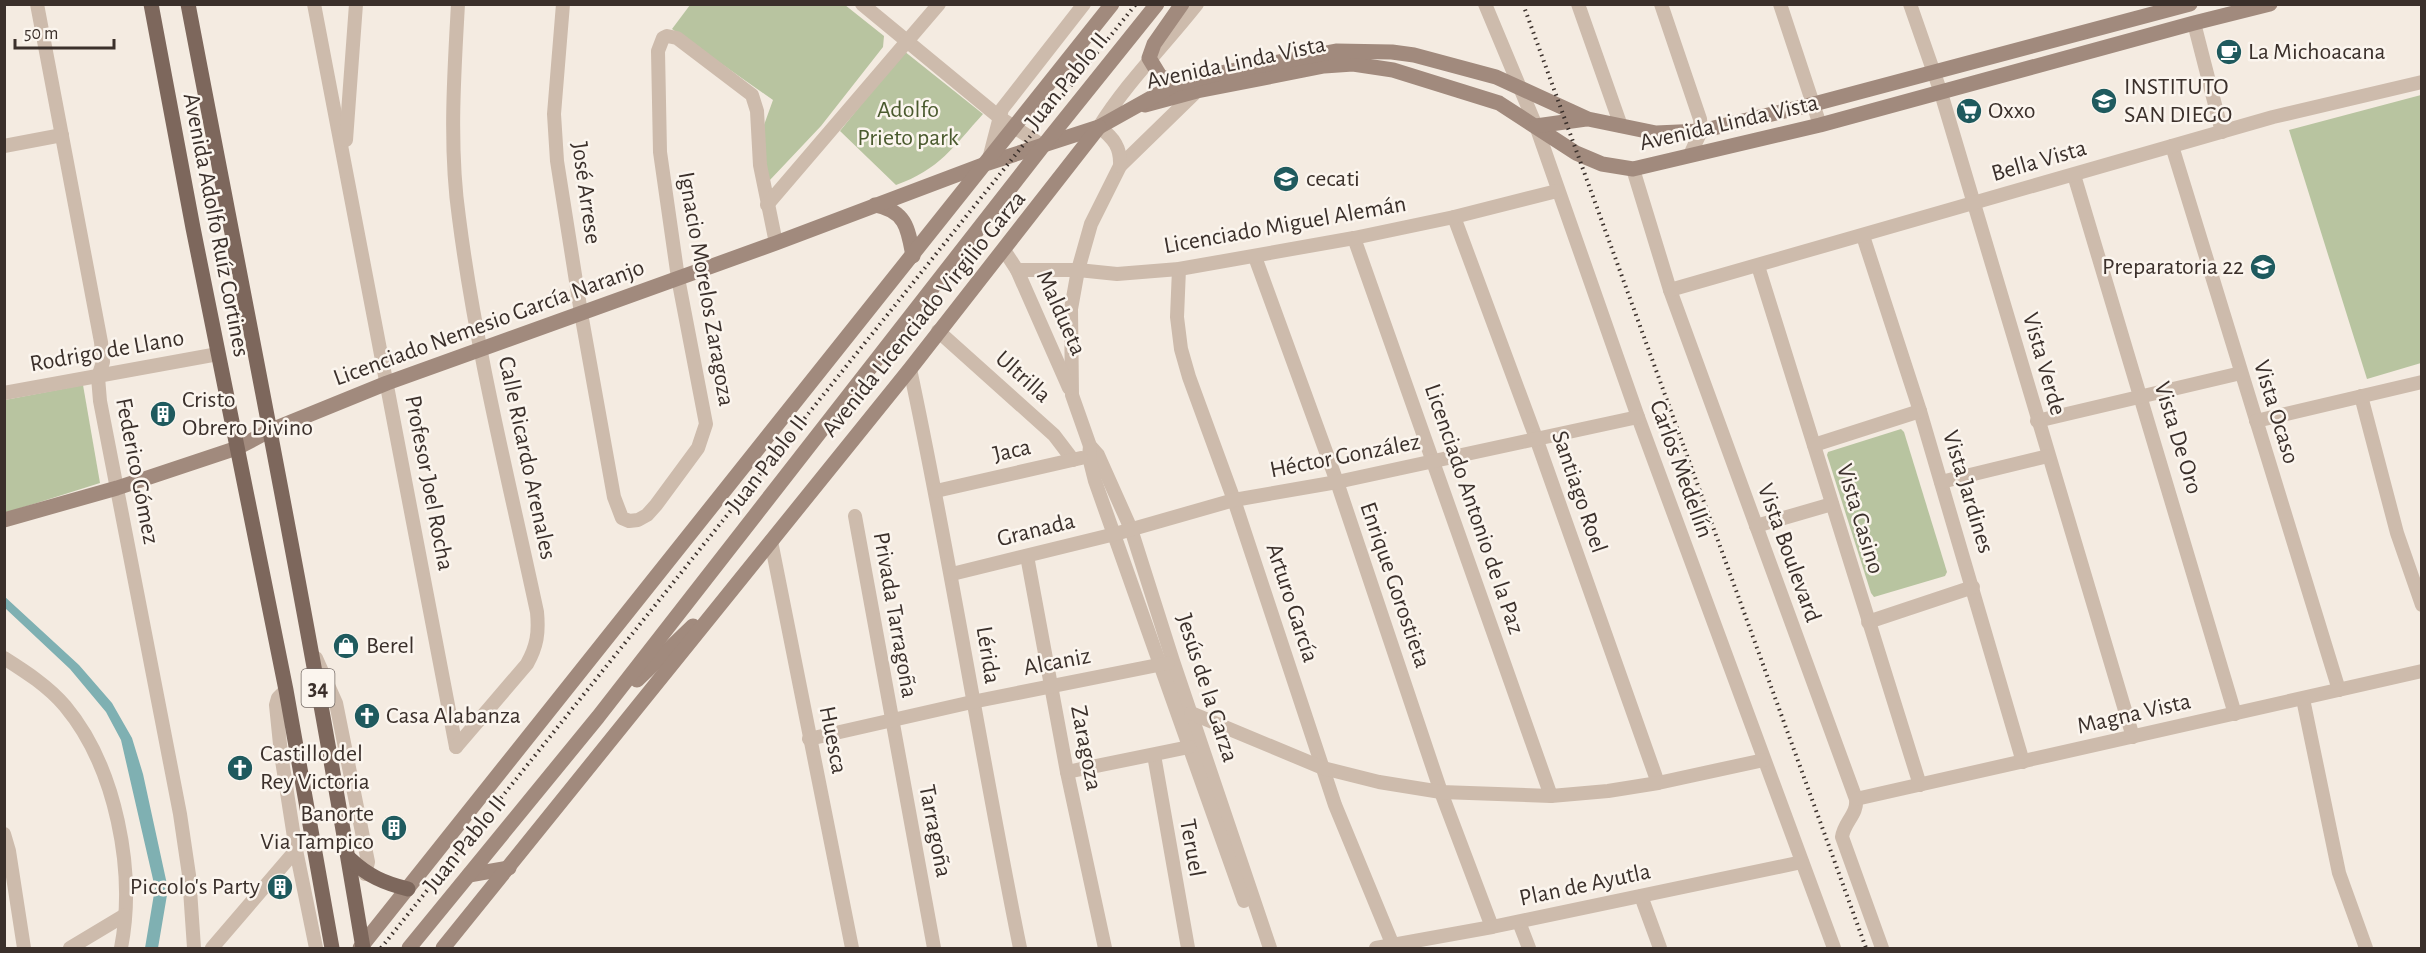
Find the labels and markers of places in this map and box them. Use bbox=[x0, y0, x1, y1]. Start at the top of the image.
cafe icon: La Michoacana bbox=[2214, 37, 2244, 67]
place label: La Michoacana bbox=[2248, 40, 2386, 64]
place label: INSTITUTO SAN DIEGO bbox=[2124, 75, 2232, 127]
school or university icon: INSTITUTO SAN DIEGO bbox=[2089, 86, 2119, 116]
supermarket icon: Oxxo bbox=[1954, 96, 1984, 126]
place label: Oxxo bbox=[1988, 99, 2036, 123]
school or university icon: cecati bbox=[1271, 164, 1301, 194]
place label: cecati bbox=[1306, 167, 1360, 191]
school or university icon: Preparatoria 22 bbox=[2248, 252, 2278, 282]
place label: Preparatoria 22 bbox=[2102, 255, 2244, 279]
place label: Cristo Obrero Divino bbox=[182, 388, 313, 440]
building icon: Cristo Obrero Divino bbox=[148, 399, 178, 429]
shop icon: Berel bbox=[331, 631, 361, 661]
place label: Berel bbox=[366, 634, 414, 658]
church icon: Casa Alabanza bbox=[352, 701, 382, 731]
place label: Casa Alabanza bbox=[386, 704, 521, 728]
place label: Castillo del Rey Victoria bbox=[260, 742, 370, 794]
church icon: Castillo del Rey Victoria bbox=[225, 753, 255, 783]
place label: Banorte Via Tampico bbox=[260, 802, 374, 854]
building icon: Banorte Via Tampico bbox=[379, 813, 409, 843]
building icon: Piccolo's Party bbox=[265, 872, 295, 902]
place label: Piccolo's Party bbox=[130, 875, 260, 899]

